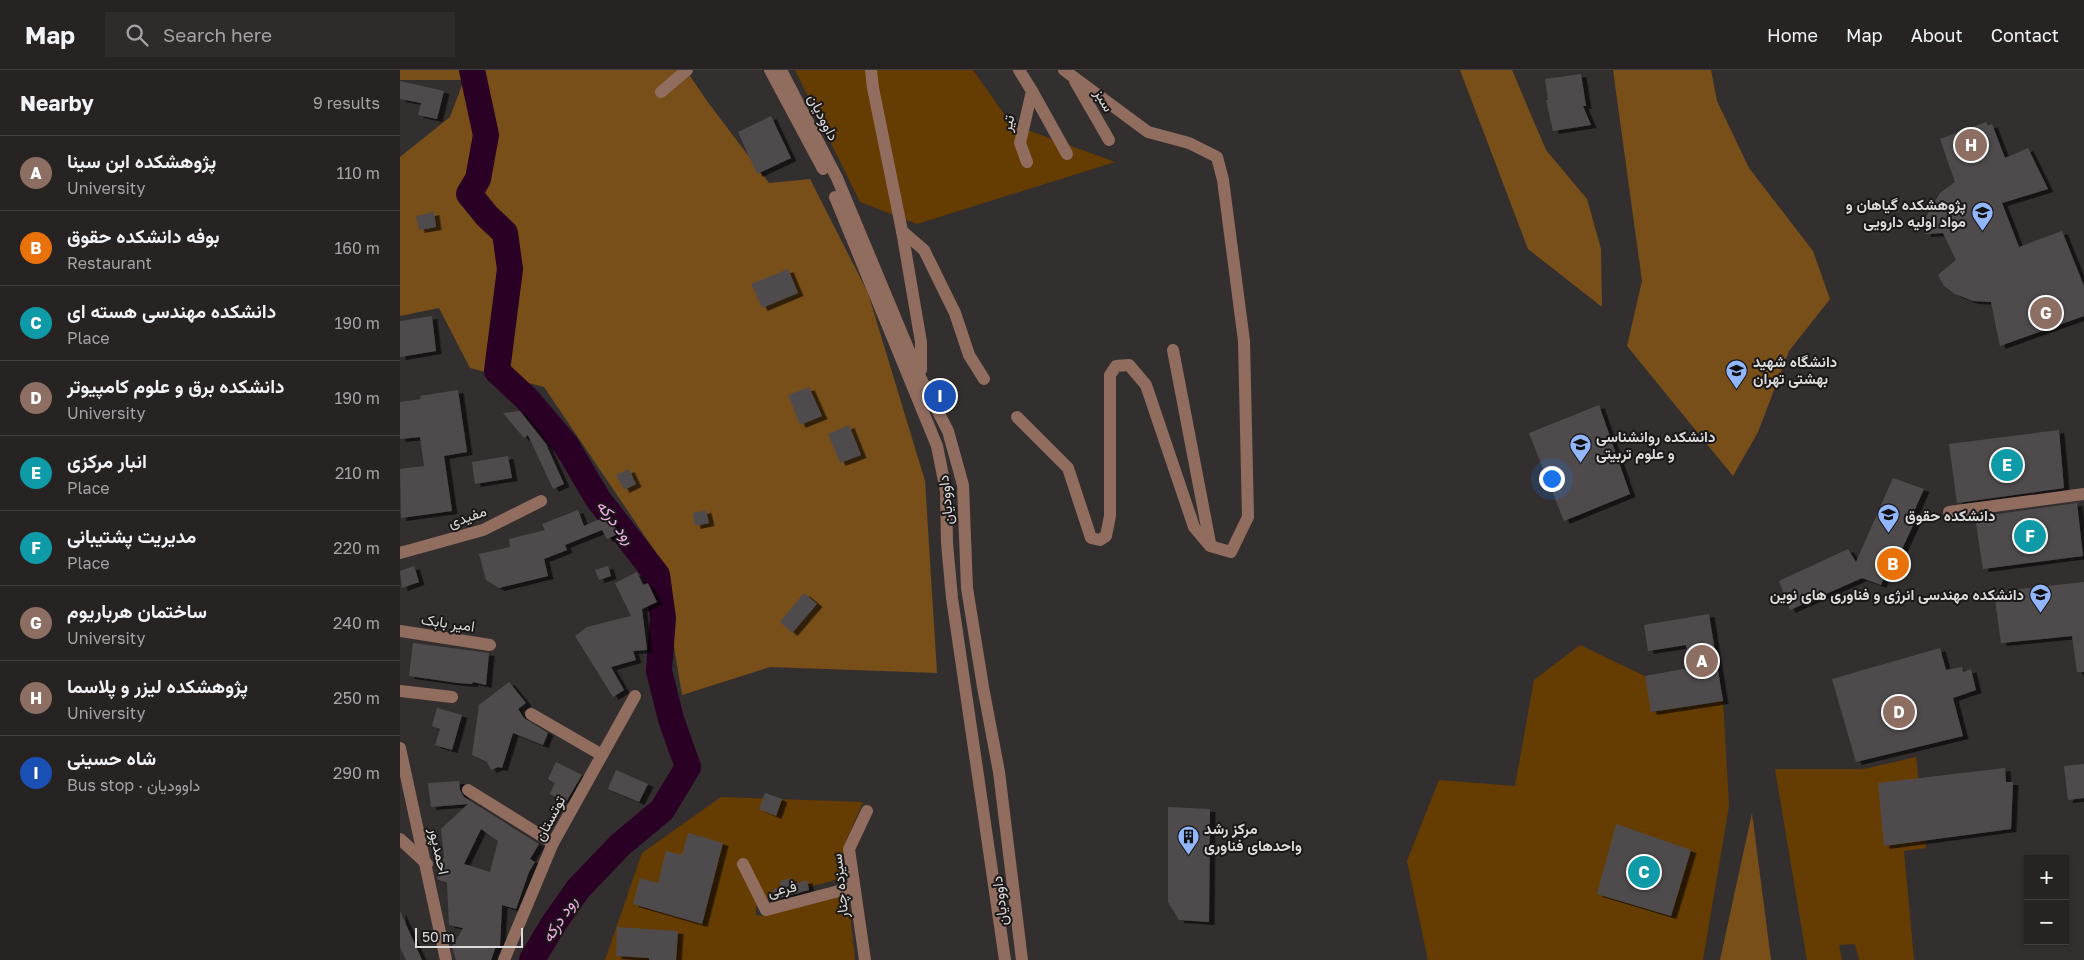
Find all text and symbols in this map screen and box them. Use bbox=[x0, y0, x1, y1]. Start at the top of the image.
search box bbox=[105, 12, 455, 57]
text: Map bbox=[25, 20, 75, 49]
icon: search bbox=[123, 21, 151, 49]
text: Search here bbox=[163, 23, 272, 46]
text: Home bbox=[1767, 24, 1818, 46]
text: Map bbox=[1846, 24, 1883, 46]
text: About bbox=[1911, 24, 1963, 46]
text: Contact bbox=[1991, 24, 2059, 46]
street label: سبز bbox=[1090, 85, 1119, 115]
text: Nearby bbox=[20, 90, 94, 116]
street label: داوودیان bbox=[804, 91, 843, 144]
text: 9 results bbox=[313, 93, 380, 113]
street label: تیر bbox=[996, 113, 1019, 134]
pin: H bbox=[1955, 126, 1987, 164]
text: پژوهشکده ابن سینا bbox=[67, 149, 216, 172]
text: A bbox=[30, 163, 42, 183]
text: 110 m bbox=[336, 163, 380, 183]
text: University bbox=[67, 178, 145, 198]
place label: پژوهشکده گیاهان و مواد اولیه دارویی bbox=[1846, 195, 1966, 231]
school or university icon: پژوهشکده گیاهان و مواد اولیه دارویی bbox=[1970, 201, 1994, 232]
text: بوفه دانشکده حقوق bbox=[67, 224, 220, 247]
text: B bbox=[30, 238, 42, 258]
text: 160 m bbox=[334, 238, 380, 258]
text: Restaurant bbox=[67, 253, 152, 273]
pin: G bbox=[2030, 294, 2062, 332]
text: دانشکده مهندسی هسته ای bbox=[67, 299, 276, 322]
text: C bbox=[30, 313, 42, 333]
text: 190 m bbox=[334, 313, 380, 333]
text: Place bbox=[67, 328, 110, 348]
place label: دانشگاه شهید بهشتی تهران bbox=[1753, 352, 1837, 388]
school or university icon: دانشگاه شهید بهشتی تهران bbox=[1725, 358, 1749, 389]
text: دانشکده برق و علوم کامپیوتر bbox=[67, 374, 285, 397]
pin: I bbox=[924, 377, 956, 415]
text: D bbox=[30, 388, 42, 408]
text: 190 m bbox=[334, 388, 380, 408]
text: University bbox=[67, 403, 145, 423]
place label: دانشکده روانشناسی و علوم تربیتی bbox=[1596, 427, 1715, 464]
school or university icon: دانشکده روانشناسی و علوم تربیتی bbox=[1568, 433, 1592, 464]
pin: E bbox=[1991, 446, 2023, 484]
text: انبار مرکزی bbox=[67, 449, 147, 472]
text: E bbox=[31, 463, 41, 483]
text: 210 m bbox=[335, 463, 380, 483]
your location bbox=[1539, 466, 1565, 492]
street label: داوودیان bbox=[933, 474, 958, 526]
text: Place bbox=[67, 478, 110, 498]
water label: رود درکه bbox=[592, 496, 640, 549]
street label: مفیدی bbox=[445, 501, 489, 533]
school or university icon: دانشکده حقوق bbox=[1877, 503, 1901, 534]
place label: دانشکده حقوق bbox=[1905, 506, 1995, 525]
pin: F bbox=[2014, 517, 2046, 555]
text: مدیریت پشتیبانی bbox=[67, 524, 196, 547]
text: F bbox=[31, 538, 41, 558]
text: 220 m bbox=[333, 538, 380, 558]
pin: B bbox=[1877, 545, 1909, 583]
text: Place bbox=[67, 553, 110, 573]
school or university icon: دانشکده مهندسی انرژی و فناوری های نوین bbox=[2028, 582, 2052, 613]
place label: دانشکده مهندسی انرژی و فناوری های نوین bbox=[1770, 585, 2024, 604]
text: ساختمان هرباریوم bbox=[67, 599, 207, 622]
street label: امیر بابک bbox=[420, 609, 476, 636]
text: G bbox=[30, 613, 42, 633]
text: 240 m bbox=[333, 613, 380, 633]
text: University bbox=[67, 628, 145, 648]
pin: A bbox=[1686, 642, 1718, 680]
text: پژوهشکده لیزر و پلاسما bbox=[67, 674, 248, 697]
text: H bbox=[30, 688, 42, 708]
text: 250 m bbox=[333, 688, 380, 708]
pin: D bbox=[1883, 693, 1915, 731]
text: University bbox=[67, 703, 145, 723]
text: شاه حسینی bbox=[67, 746, 156, 769]
text: I bbox=[33, 763, 39, 783]
text: 290 m bbox=[333, 763, 380, 783]
text: Bus stop · داوودیان bbox=[67, 775, 200, 795]
street label: توتستان bbox=[530, 792, 569, 844]
place label: مرکز رشد واحدهای فناوری bbox=[1204, 819, 1302, 855]
street label: احمدپور bbox=[424, 825, 454, 876]
building icon: مرکز رشد واحدهای فناوری bbox=[1176, 825, 1200, 856]
street label: سیزده چنار bbox=[827, 853, 853, 920]
pin: C bbox=[1628, 853, 1660, 891]
map controls bbox=[2024, 855, 2069, 945]
button: + bbox=[2024, 855, 2069, 900]
street label: داوودیان bbox=[987, 875, 1012, 927]
street label: فرعی bbox=[766, 876, 799, 902]
water label: رود درکه bbox=[537, 892, 582, 946]
button: − bbox=[2024, 900, 2069, 945]
scale bar bbox=[415, 925, 522, 948]
text: 50 m bbox=[422, 928, 455, 945]

